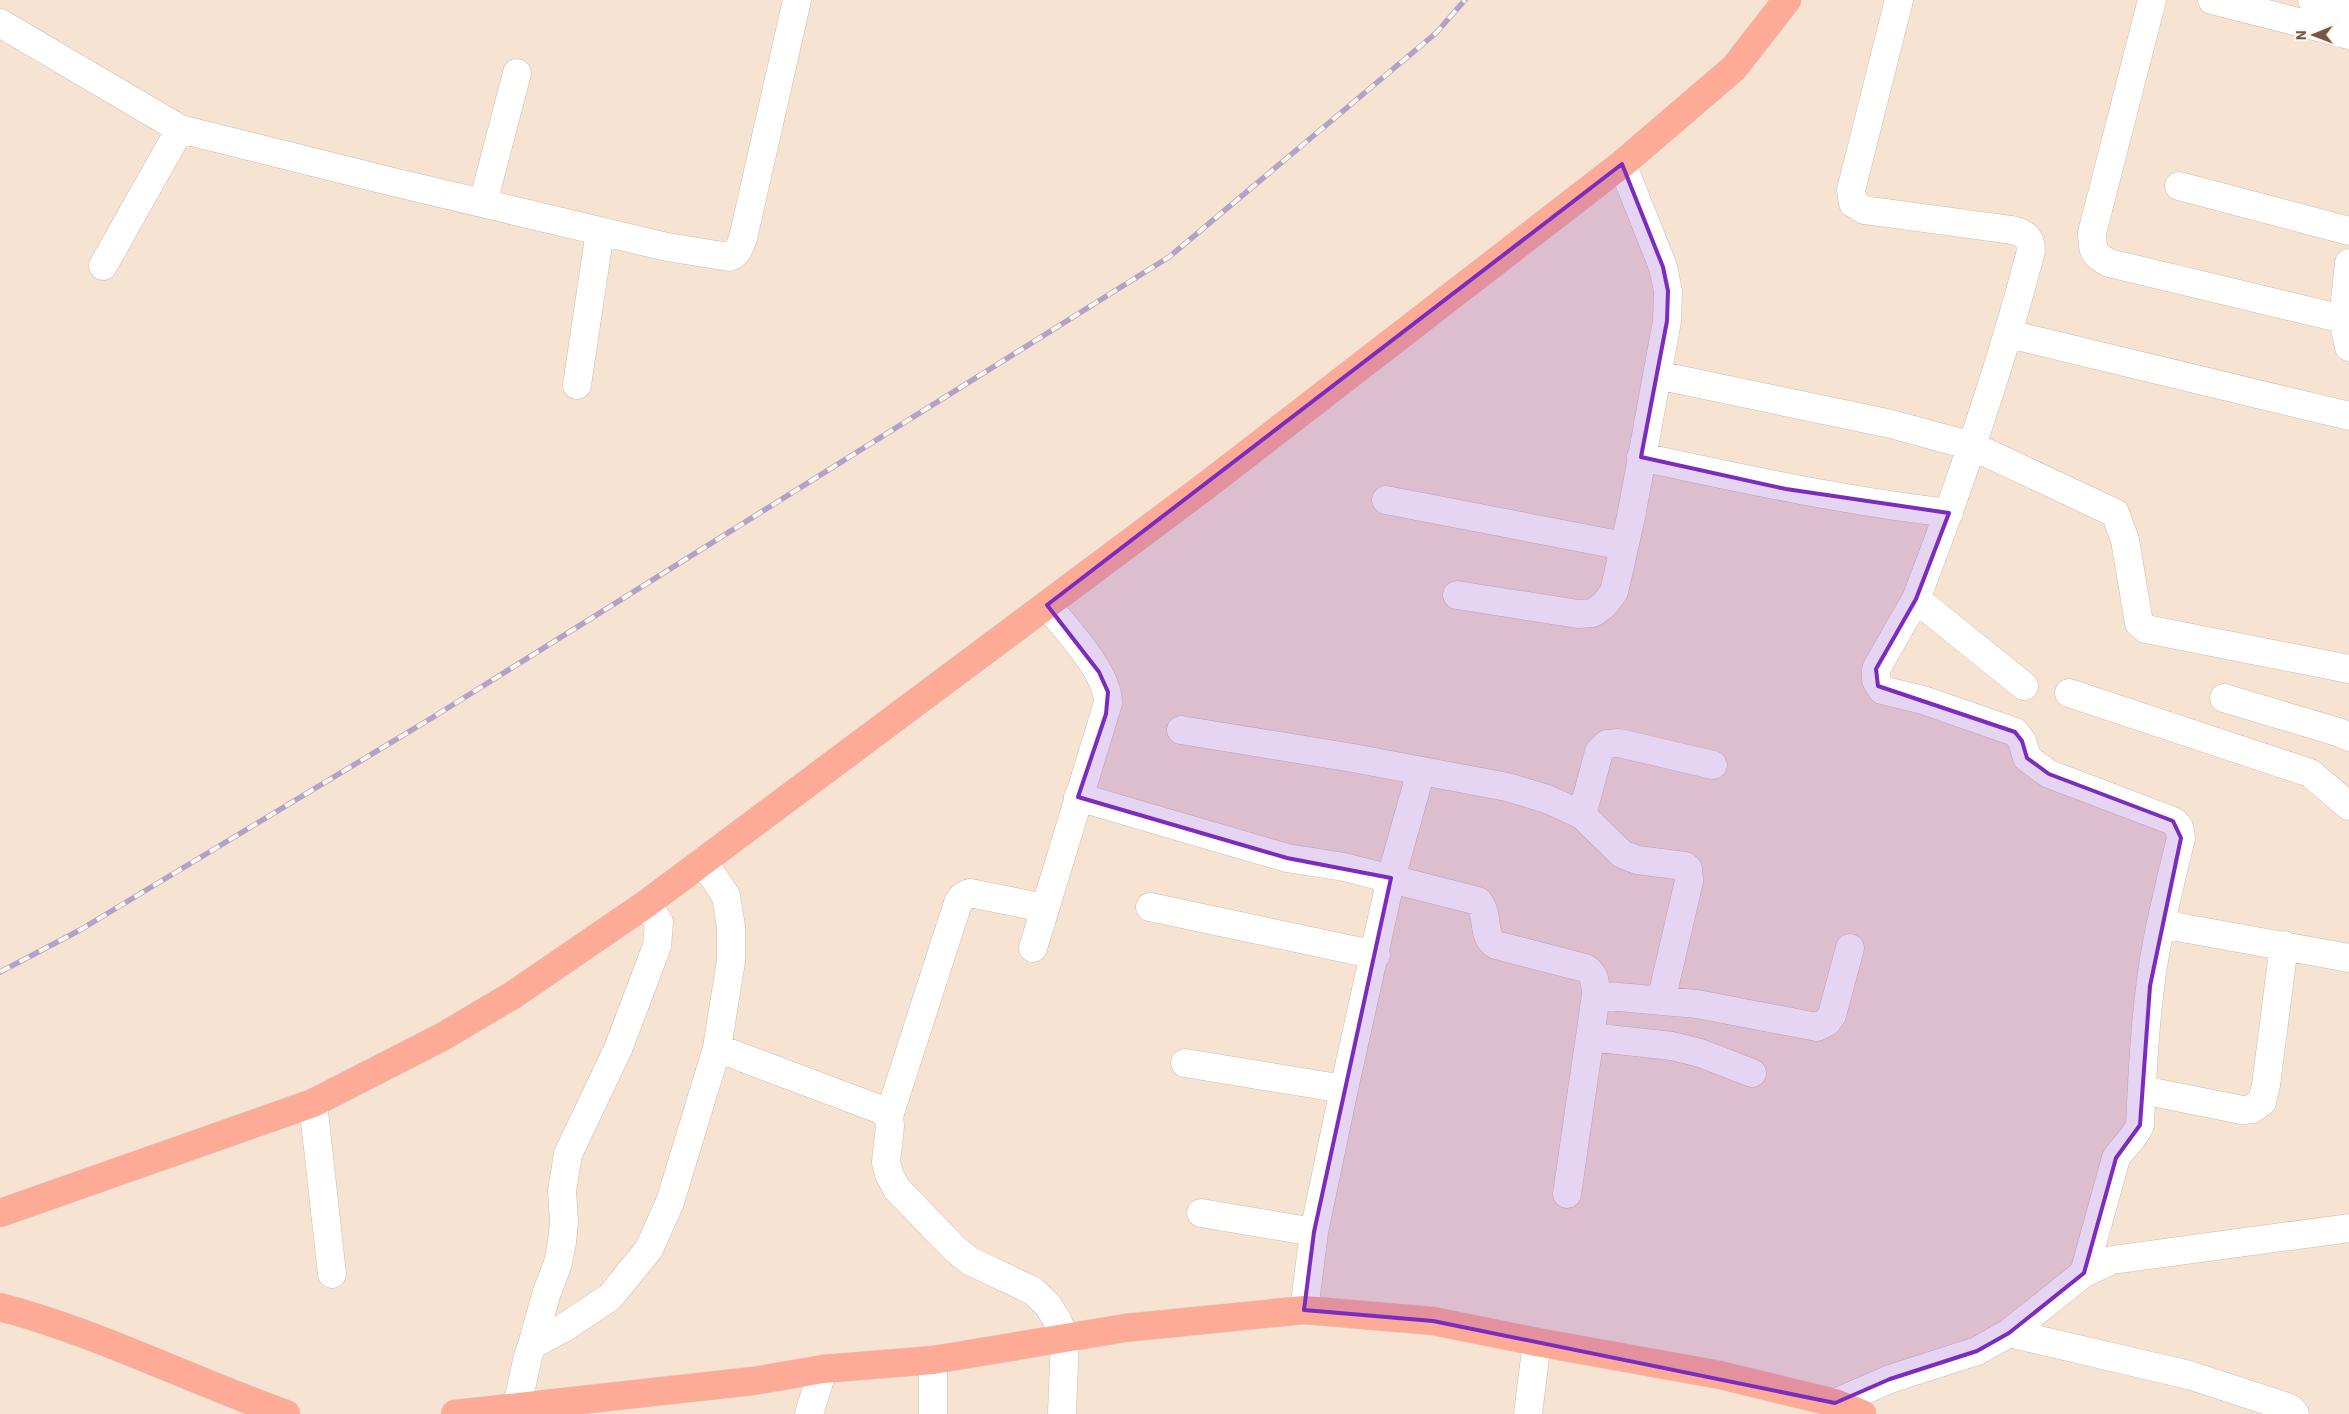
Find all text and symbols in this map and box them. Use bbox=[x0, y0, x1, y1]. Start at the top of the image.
north arrow bbox=[2289, 10, 2339, 60]
text: N bbox=[2292, 30, 2310, 40]

